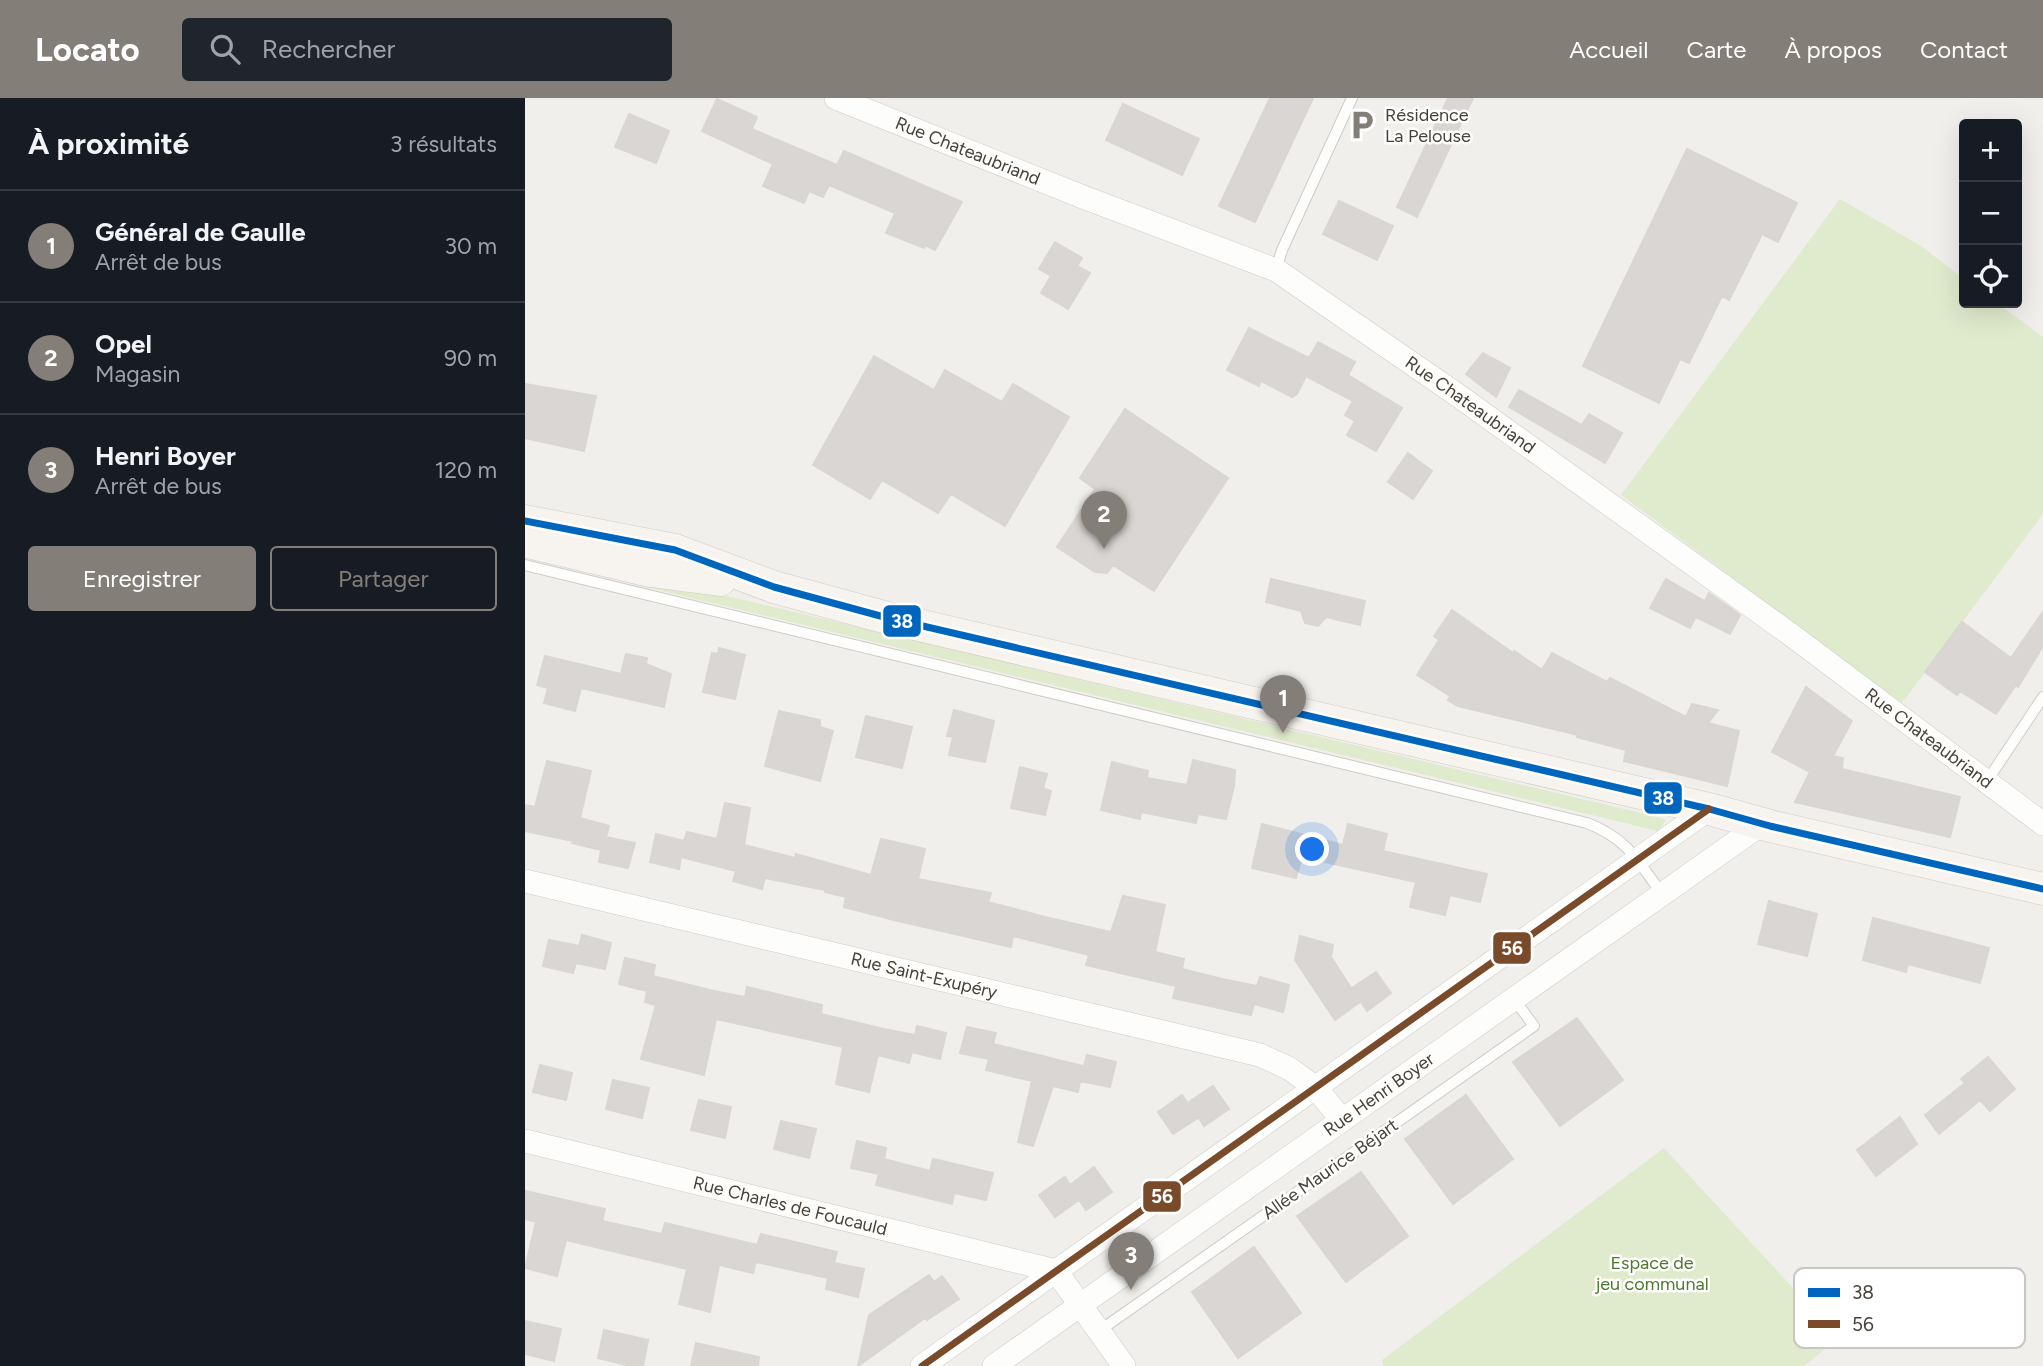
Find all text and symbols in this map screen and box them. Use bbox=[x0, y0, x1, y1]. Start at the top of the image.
search box bbox=[182, 18, 672, 81]
text: Locato bbox=[35, 30, 140, 69]
icon: search bbox=[206, 30, 244, 68]
text: Rechercher bbox=[262, 33, 395, 65]
text: Accueil bbox=[1569, 35, 1649, 64]
text: Carte bbox=[1687, 35, 1746, 64]
text: À propos bbox=[1784, 35, 1882, 64]
text: Contact bbox=[1920, 35, 2008, 64]
place label: Résidence La Pelouse bbox=[1385, 104, 1471, 147]
parking icon: Résidence La Pelouse bbox=[1345, 108, 1379, 142]
street label: Rue Chateaubriand bbox=[892, 112, 1044, 190]
map controls bbox=[1959, 119, 2022, 308]
button: + bbox=[1959, 119, 2022, 182]
text: À proximité bbox=[28, 125, 189, 162]
text: 3 résultats bbox=[390, 130, 497, 158]
button: − bbox=[1959, 182, 2022, 245]
text: Général de Gaulle bbox=[95, 216, 306, 248]
text: 1 bbox=[46, 232, 56, 260]
text: 30 m bbox=[444, 232, 497, 260]
button: locate bbox=[1959, 245, 2022, 308]
text: Arrêt de bus bbox=[95, 248, 222, 276]
text: Opel bbox=[95, 328, 152, 360]
text: 2 bbox=[44, 344, 58, 372]
text: 90 m bbox=[444, 344, 497, 372]
street label: Rue Chateaubriand bbox=[1401, 351, 1540, 458]
text: Magasin bbox=[95, 360, 180, 388]
text: Henri Boyer bbox=[95, 440, 236, 472]
text: 3 bbox=[45, 456, 57, 484]
text: 120 m bbox=[435, 456, 497, 484]
text: Arrêt de bus bbox=[95, 472, 222, 500]
pin: 2 bbox=[1081, 491, 1127, 549]
button: Enregistrer bbox=[28, 546, 256, 611]
button: Partager bbox=[270, 546, 497, 611]
line badge: 38 bbox=[882, 604, 922, 638]
text: 38 bbox=[891, 610, 913, 633]
pin: 1 bbox=[1260, 675, 1306, 733]
street label: Rue Chateaubriand bbox=[1861, 683, 1997, 793]
line badge: 38 bbox=[1643, 781, 1683, 815]
text: 38 bbox=[1652, 787, 1674, 810]
your location bbox=[1295, 832, 1329, 866]
line badge: 56 bbox=[1492, 931, 1532, 965]
text: 56 bbox=[1501, 937, 1523, 960]
street label: Rue Saint-Exupéry bbox=[849, 947, 1000, 1004]
street label: Rue Henri Boyer bbox=[1319, 1048, 1438, 1141]
street label: Allée Maurice Béjart bbox=[1258, 1114, 1402, 1224]
street label: Rue Charles de Foucauld bbox=[691, 1172, 889, 1240]
line badge: 56 bbox=[1142, 1180, 1182, 1213]
text: 56 bbox=[1151, 1185, 1173, 1208]
pin: 3 bbox=[1108, 1232, 1154, 1290]
park label: Espace de jeu communal bbox=[1594, 1252, 1709, 1295]
legend bbox=[1794, 1268, 2025, 1348]
text: 38 bbox=[1852, 1281, 1874, 1304]
text: 56 bbox=[1852, 1313, 1874, 1336]

